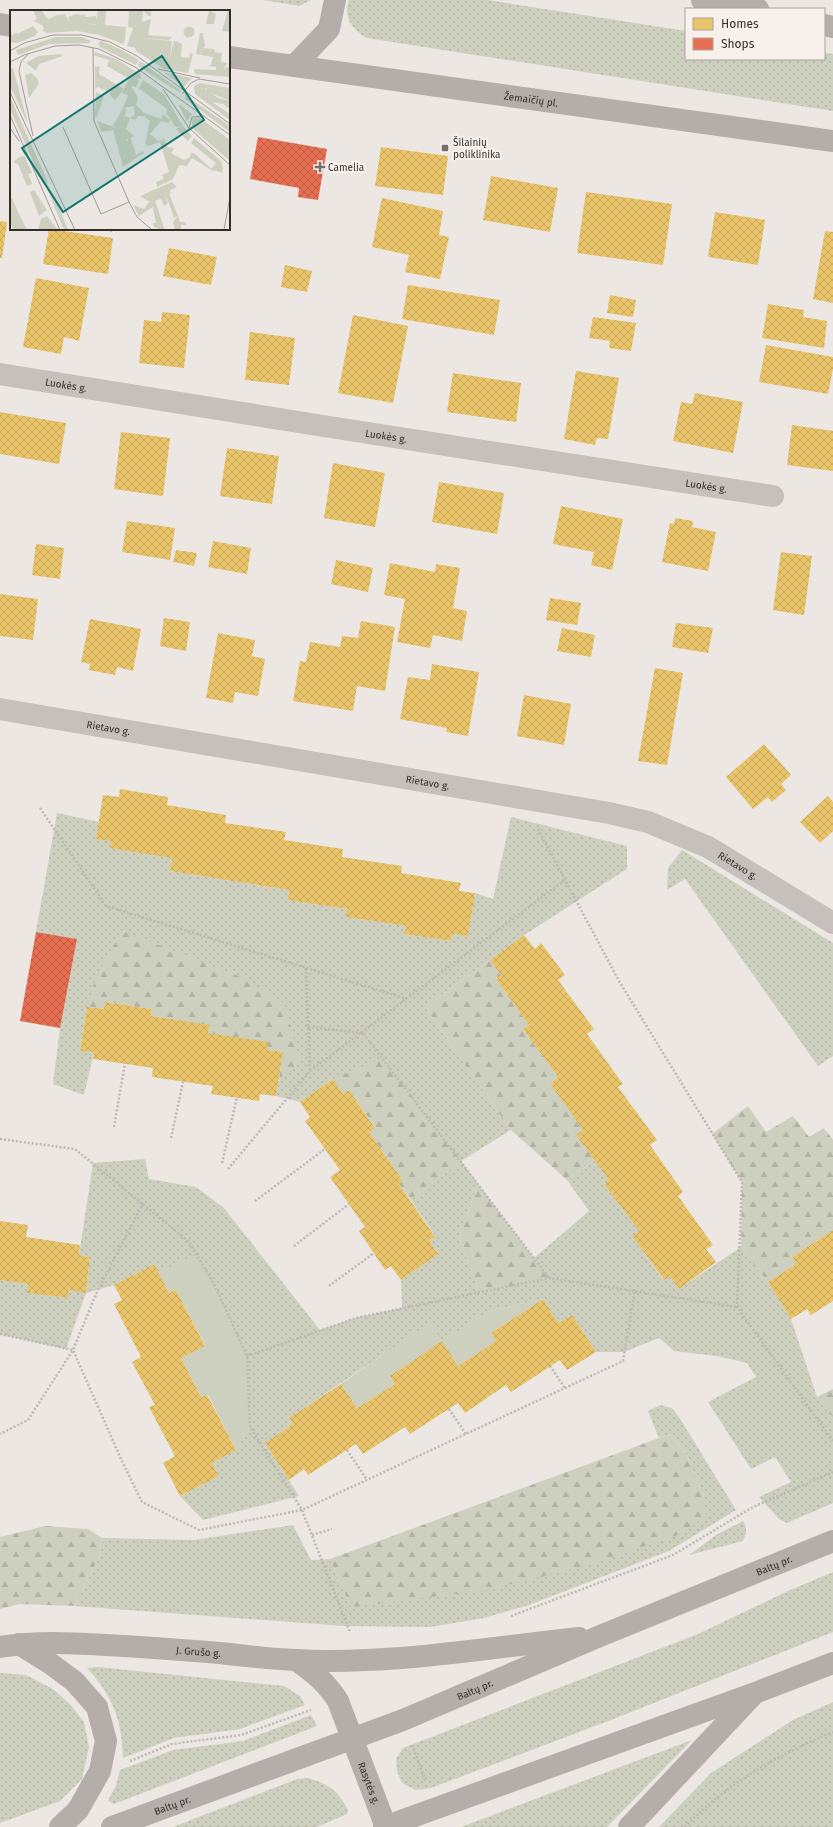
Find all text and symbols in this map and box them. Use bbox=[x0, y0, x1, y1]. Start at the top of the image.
legend bbox=[685, 8, 825, 60]
inset map bbox=[10, 10, 230, 230]
text: Homes bbox=[721, 17, 759, 31]
text: Shops bbox=[721, 37, 755, 51]
street label: Žemaičių pl. bbox=[503, 88, 559, 110]
place label: Šilainių poliklinika bbox=[453, 135, 501, 161]
marker: Šilainių poliklinika bbox=[440, 143, 450, 153]
marker: Camelia bbox=[315, 162, 325, 172]
place label: Camelia bbox=[328, 162, 364, 174]
street label: Luokės g. bbox=[44, 376, 88, 395]
street label: Luokės g. bbox=[364, 428, 408, 446]
street label: Luokės g. bbox=[684, 477, 728, 496]
street label: Rietavo g. bbox=[85, 719, 131, 738]
street label: Rietavo g. bbox=[405, 773, 450, 793]
street label: Rietavo g. bbox=[716, 850, 760, 883]
street label: Baltų pr. bbox=[754, 1553, 794, 1579]
street label: J. Grušo g. bbox=[176, 1645, 221, 1660]
street label: Baltų pr. bbox=[455, 1677, 495, 1703]
street label: Rasytės g. bbox=[355, 1761, 382, 1806]
street label: Baltų pr. bbox=[153, 1794, 192, 1818]

